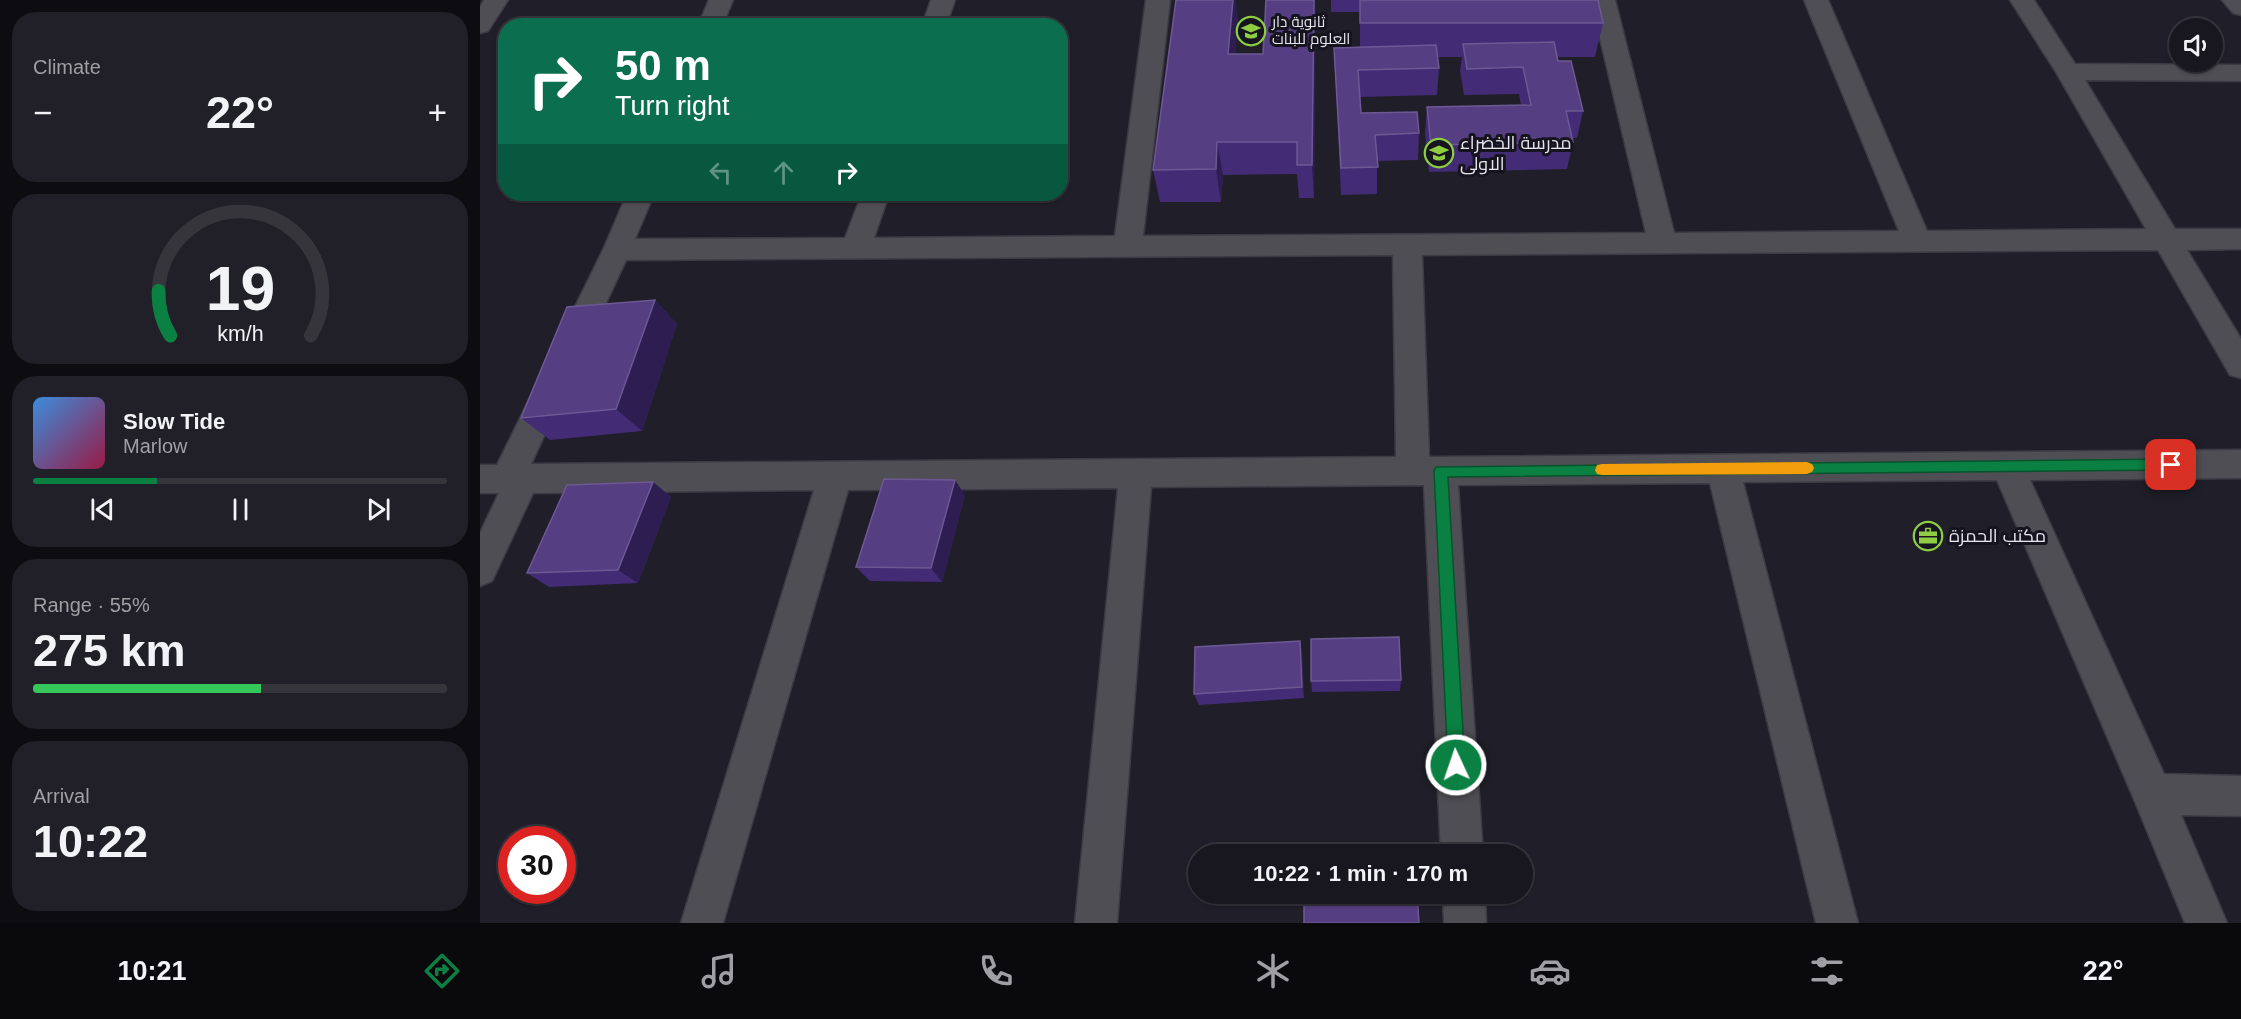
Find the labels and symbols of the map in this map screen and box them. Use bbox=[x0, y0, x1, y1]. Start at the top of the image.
place label: ثانوية دار العلوم للبنات bbox=[1271, 13, 1350, 49]
school or university icon: ثانوية دار العلوم للبنات bbox=[1235, 15, 1267, 47]
place label: مدرسة الخضراء الاولى bbox=[1460, 133, 1572, 175]
school or university icon: مدرسة الخضراء الاولى bbox=[1423, 137, 1455, 169]
pin bbox=[2145, 439, 2196, 490]
office icon: مكتب الحمزة bbox=[1912, 520, 1944, 552]
place label: مكتب الحمزة bbox=[1949, 526, 2046, 547]
position arrow bbox=[1424, 733, 1488, 797]
speed limit sign: 30 bbox=[498, 826, 576, 904]

